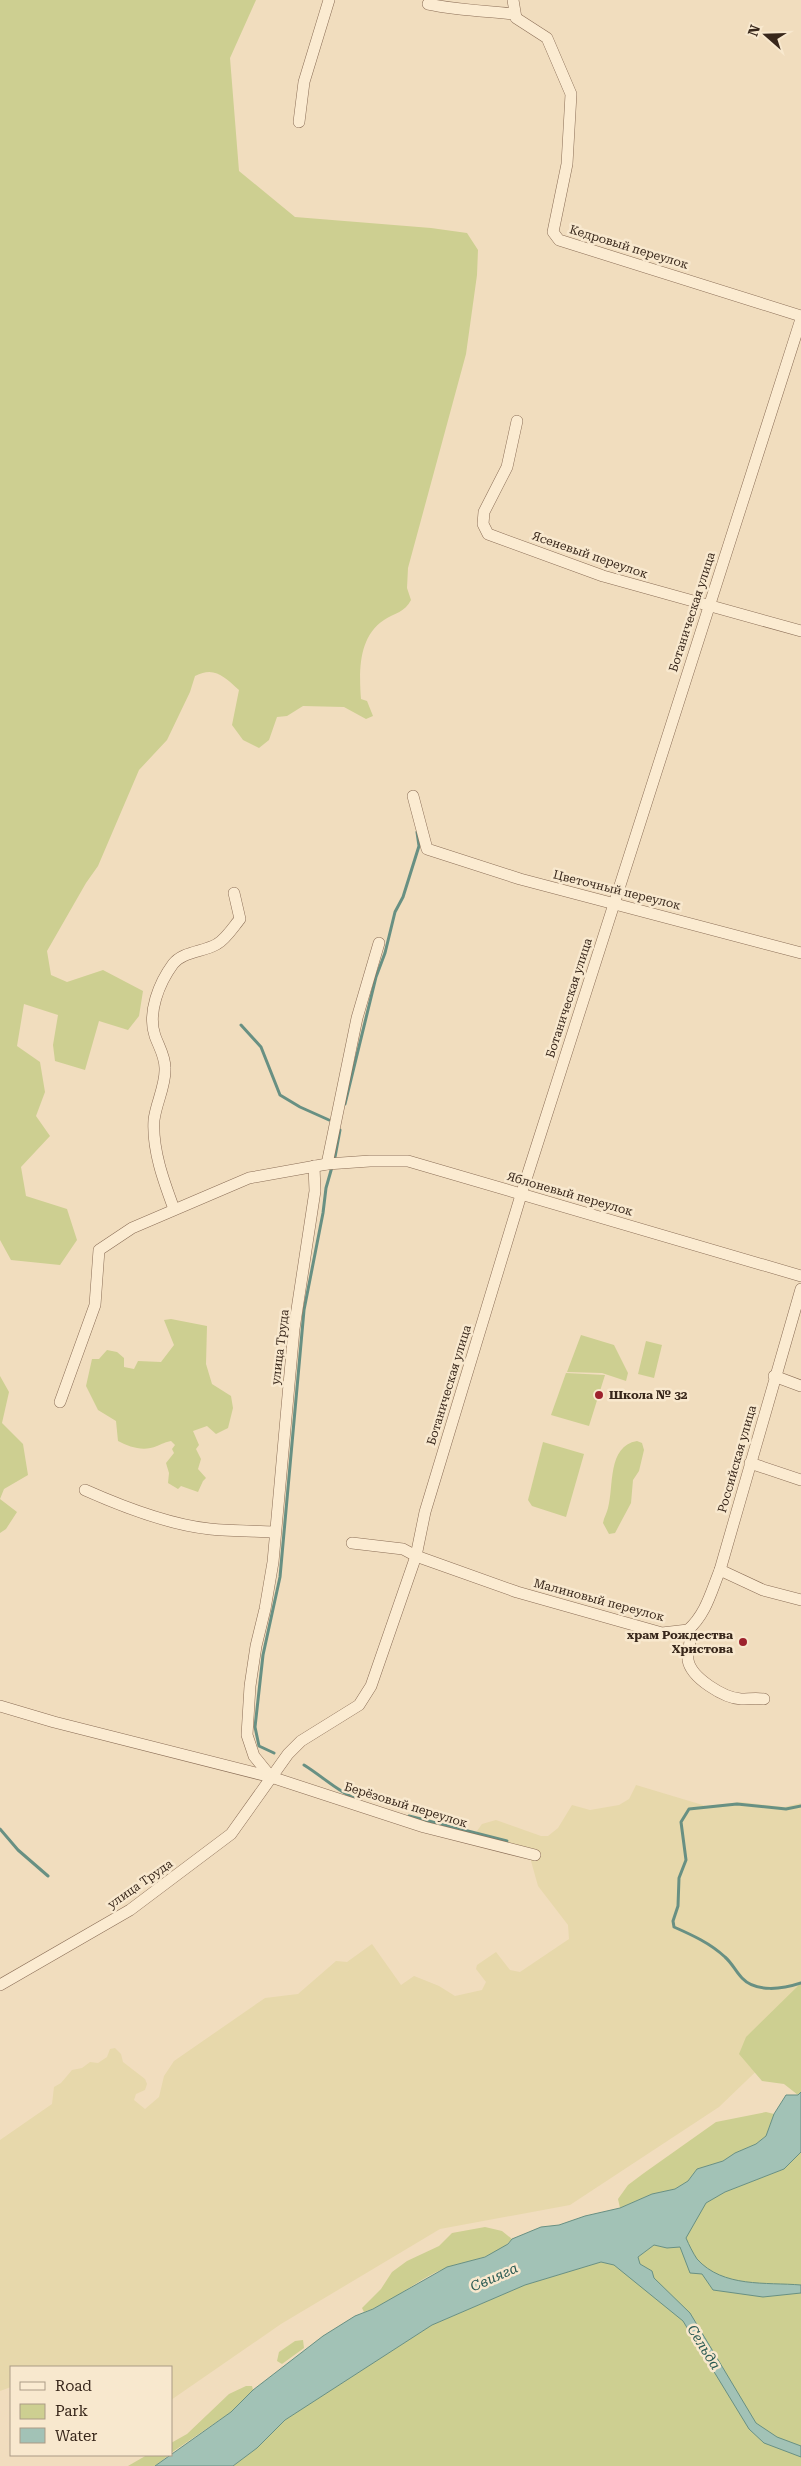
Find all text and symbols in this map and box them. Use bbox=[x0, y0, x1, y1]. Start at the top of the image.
north arrow bbox=[741, 10, 791, 60]
text: N bbox=[744, 23, 763, 38]
street label: Кедровый переулок bbox=[568, 222, 691, 272]
street label: Ясеневый переулок bbox=[530, 529, 650, 582]
street label: Ботаническая улица bbox=[666, 550, 718, 674]
street label: Цветочный переулок bbox=[552, 867, 683, 913]
street label: Ботаническая улица bbox=[543, 936, 595, 1060]
street label: Яблоневый переулок bbox=[505, 1169, 635, 1219]
street label: улица Труда bbox=[268, 1308, 292, 1386]
street label: Ботаническая улица bbox=[424, 1323, 474, 1447]
place label: Школа № 32 bbox=[609, 1388, 688, 1402]
marker: Школа № 32 bbox=[593, 1389, 605, 1401]
street label: Российская улица bbox=[715, 1403, 759, 1514]
street label: Малиновый переулок bbox=[532, 1576, 666, 1624]
place label: храм Рождества Христова bbox=[627, 1628, 733, 1656]
marker: храм Рождества Христова bbox=[737, 1636, 749, 1648]
street label: Берёзовый переулок bbox=[343, 1780, 470, 1831]
street label: улица Труда bbox=[105, 1856, 176, 1912]
water label: Свияга bbox=[468, 2259, 520, 2295]
water label: Сельда bbox=[684, 2322, 724, 2372]
legend bbox=[10, 2366, 172, 2456]
text: Road bbox=[55, 2377, 92, 2395]
text: Park bbox=[55, 2402, 89, 2420]
text: Water bbox=[55, 2427, 97, 2445]

